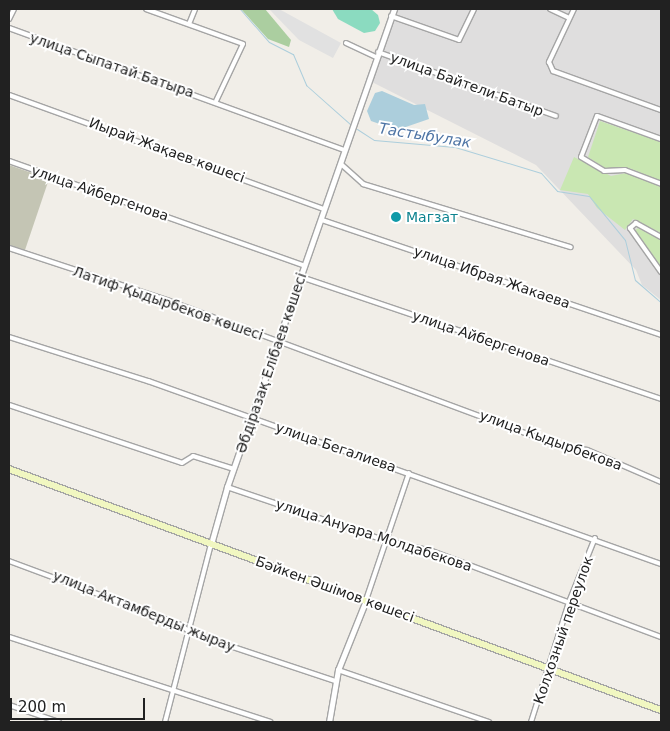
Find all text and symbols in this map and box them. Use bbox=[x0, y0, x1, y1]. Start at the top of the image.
street label: улица Сыпатай Батыра bbox=[28, 29, 196, 101]
street label: улица Байтели Батыр bbox=[388, 48, 546, 120]
street label: Иырай Жақаев көшесі bbox=[87, 114, 247, 186]
water label: Тастыбулак bbox=[378, 120, 472, 152]
street label: улица Айбергенова bbox=[29, 162, 171, 224]
place label: Магзат bbox=[406, 209, 458, 225]
marker: Магзат bbox=[390, 211, 402, 223]
street label: улица Ибрая Жакаева bbox=[412, 242, 572, 312]
street label: Латиф Қыдырбеков көшесі bbox=[71, 262, 265, 344]
street label: Әбдіразақ Елібаев көшесі bbox=[232, 271, 310, 455]
street label: улица Айбергенова bbox=[410, 307, 552, 369]
street label: улица Кыдырбекова bbox=[477, 406, 625, 474]
street label: улица Бегалиева bbox=[273, 418, 399, 476]
street label: улица Ануара Молдабекова bbox=[274, 495, 474, 575]
street label: Бәйкен Әшімов көшесі bbox=[253, 552, 417, 626]
street label: Колхозный переулок bbox=[530, 554, 596, 706]
street label: улица Актамберды жырау bbox=[50, 567, 238, 655]
scale bar bbox=[12, 688, 148, 720]
text: 200 m bbox=[18, 698, 66, 716]

